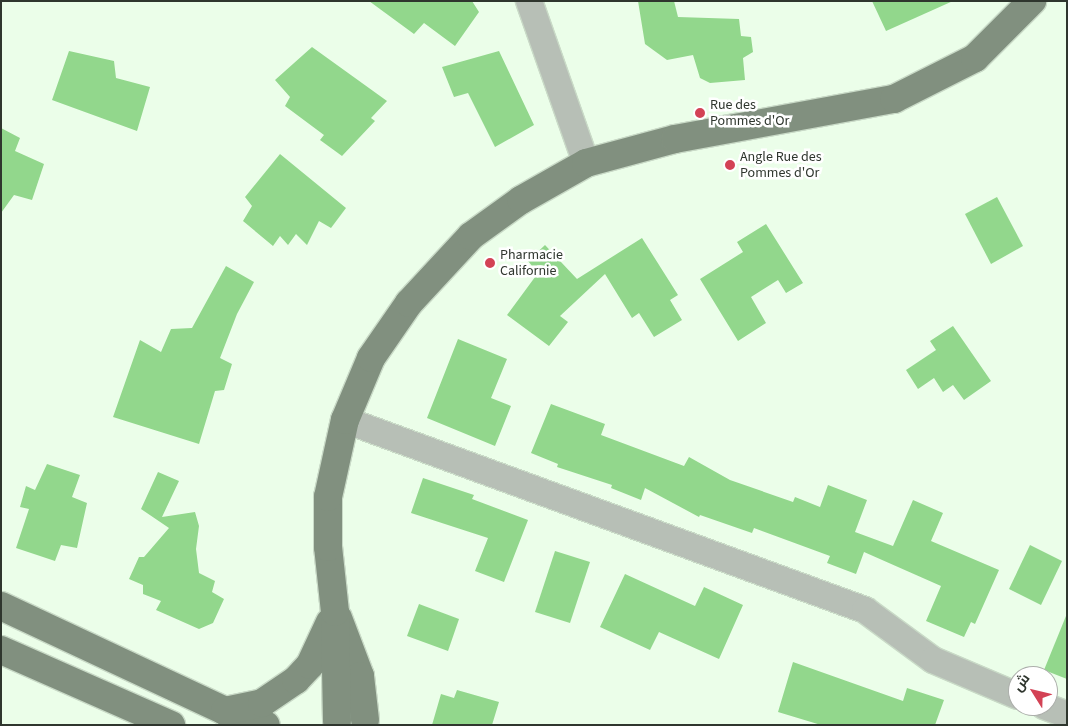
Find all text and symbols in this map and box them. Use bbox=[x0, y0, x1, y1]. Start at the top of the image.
place label: Rue des Pommes d'Or bbox=[710, 97, 789, 130]
marker: Rue des Pommes d'Or bbox=[694, 107, 706, 119]
place label: Angle Rue des Pommes d'Or bbox=[740, 149, 822, 182]
marker: Angle Rue des Pommes d'Or bbox=[724, 159, 736, 171]
place label: Pharmacie Californie bbox=[500, 247, 563, 280]
marker: Pharmacie Californie bbox=[484, 257, 496, 269]
north arrow bbox=[1008, 666, 1058, 716]
text: ش bbox=[1008, 670, 1035, 696]

